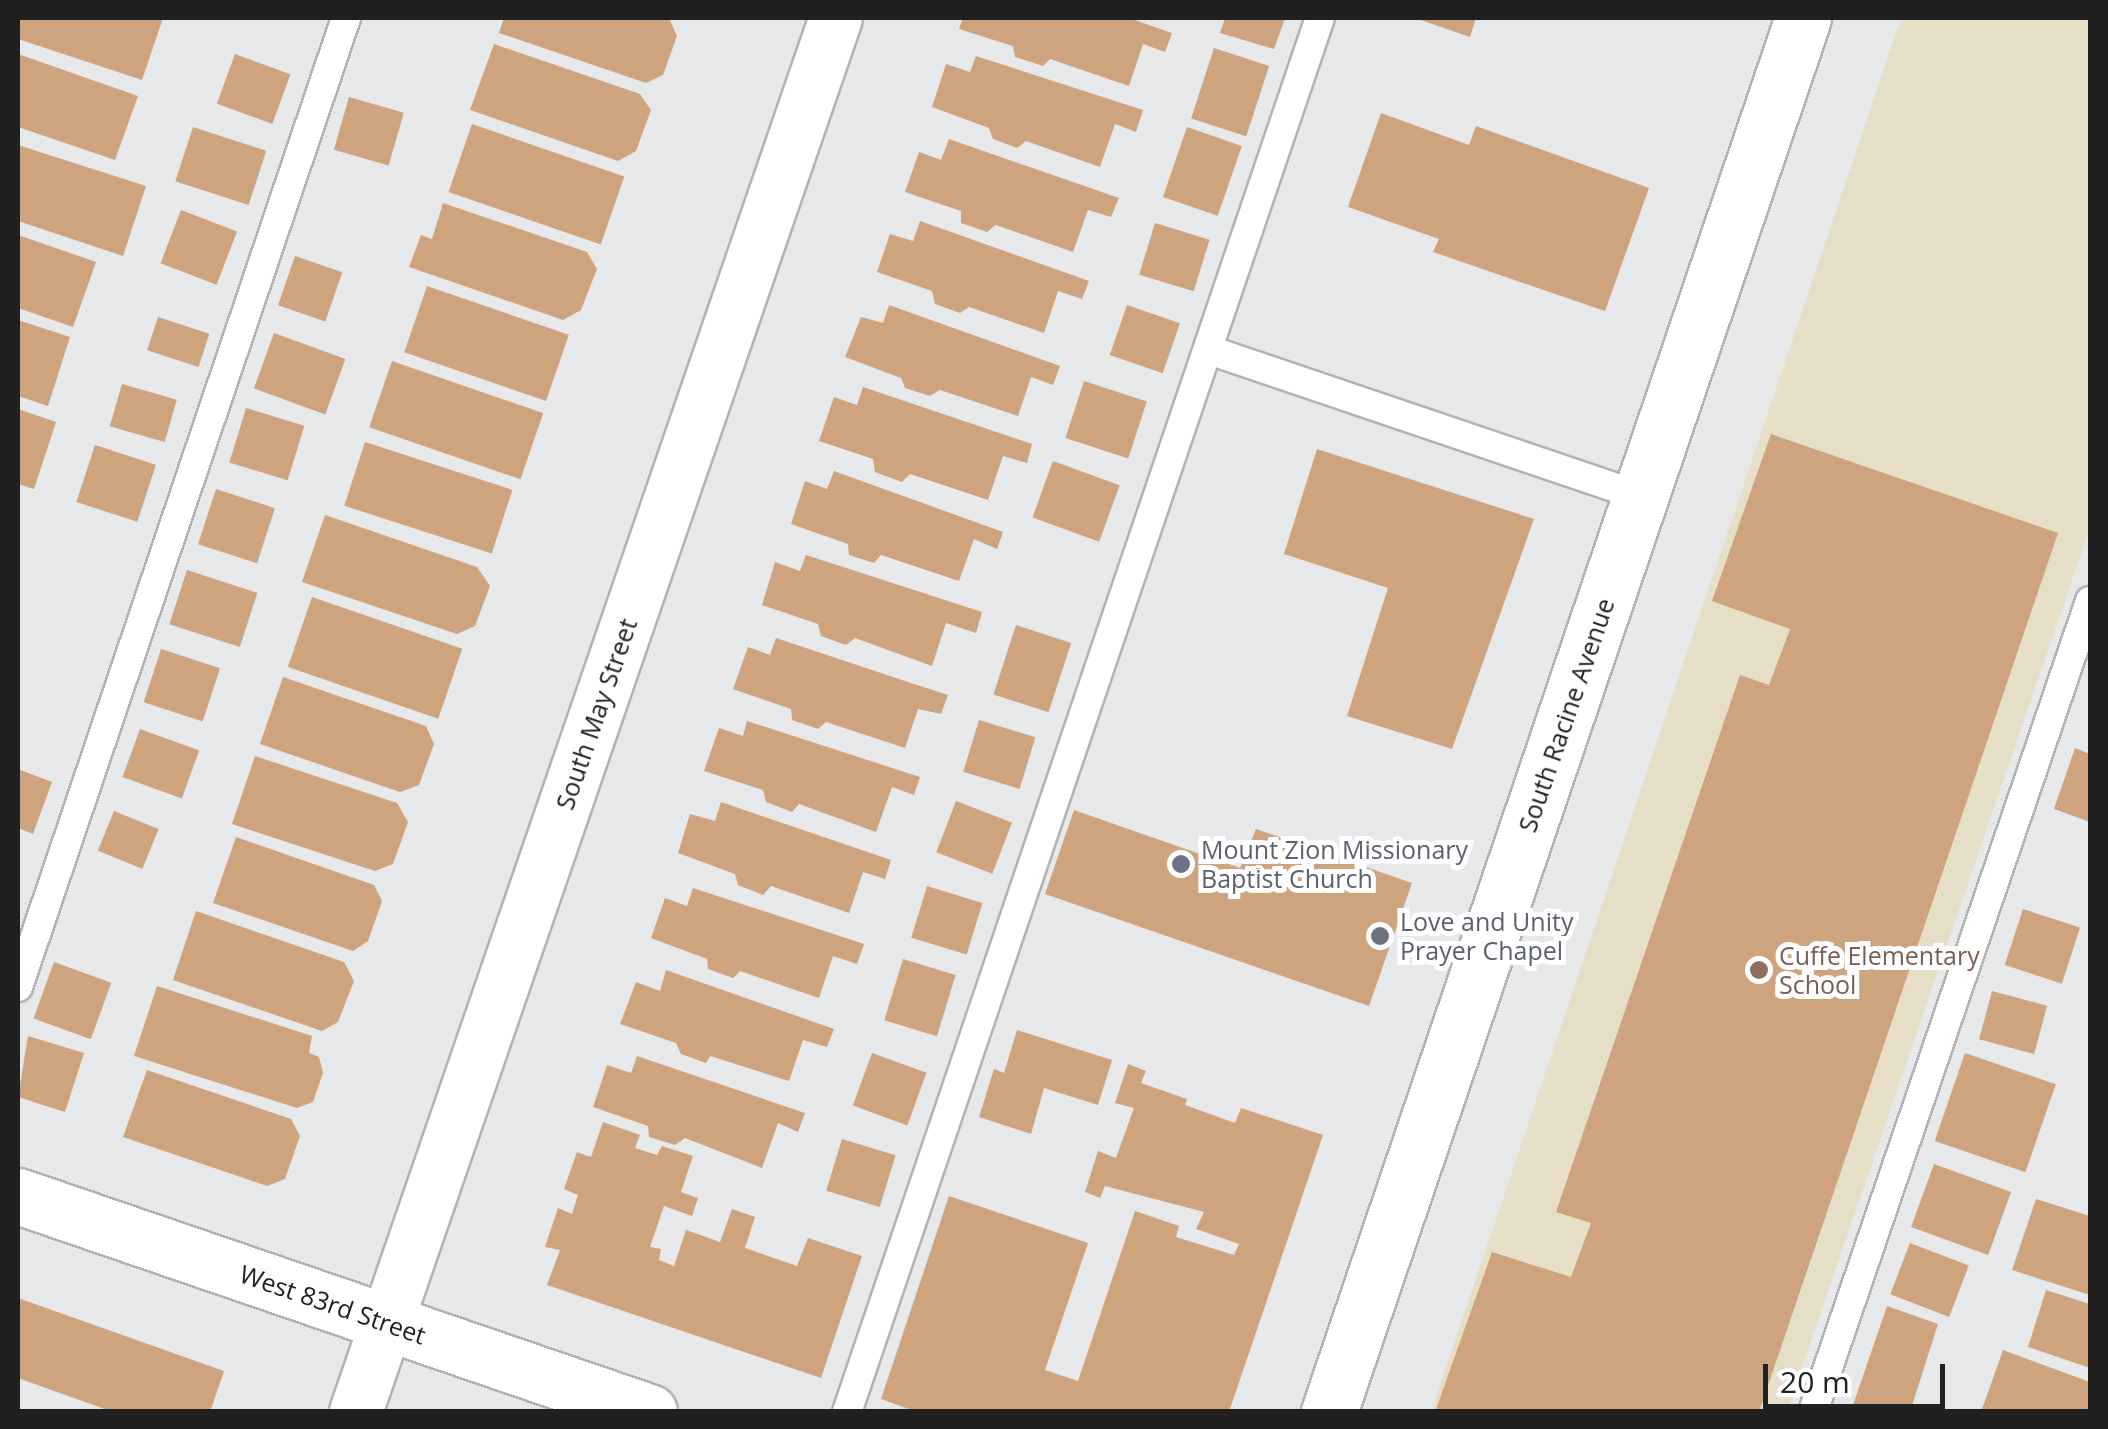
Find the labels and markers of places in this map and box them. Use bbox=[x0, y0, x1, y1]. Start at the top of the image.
place label: Mount Zion Missionary Baptist Church bbox=[1201, 835, 1468, 894]
marker: Mount Zion Missionary Baptist Church bbox=[1170, 853, 1192, 875]
place label: Love and Unity Prayer Chapel bbox=[1400, 907, 1573, 966]
marker: Love and Unity Prayer Chapel bbox=[1369, 925, 1391, 947]
place label: Cuffe Elementary School bbox=[1779, 941, 1980, 1000]
marker: Cuffe Elementary School bbox=[1748, 959, 1770, 981]

